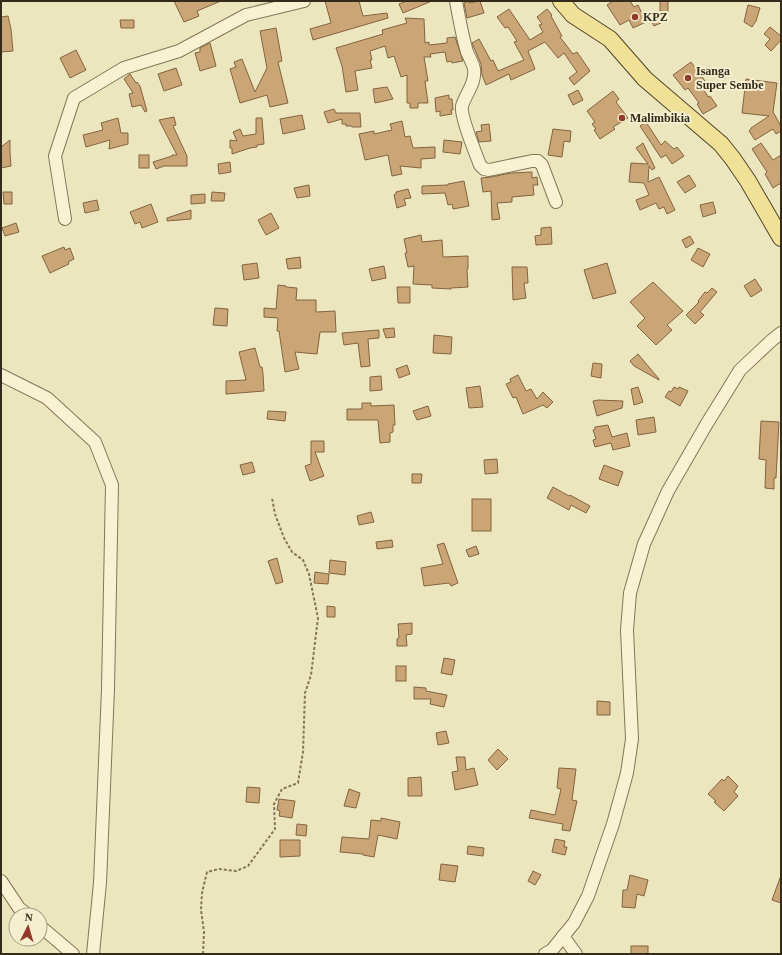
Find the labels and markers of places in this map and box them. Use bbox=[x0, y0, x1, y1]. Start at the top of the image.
place label: KPZ bbox=[643, 10, 668, 24]
marker: KPZ bbox=[630, 12, 640, 22]
place label: Isanga Super Sembe bbox=[696, 64, 764, 92]
marker: Isanga Super Sembe bbox=[683, 73, 693, 83]
place label: Malimbikia bbox=[630, 111, 690, 125]
marker: Malimbikia bbox=[617, 113, 627, 123]

